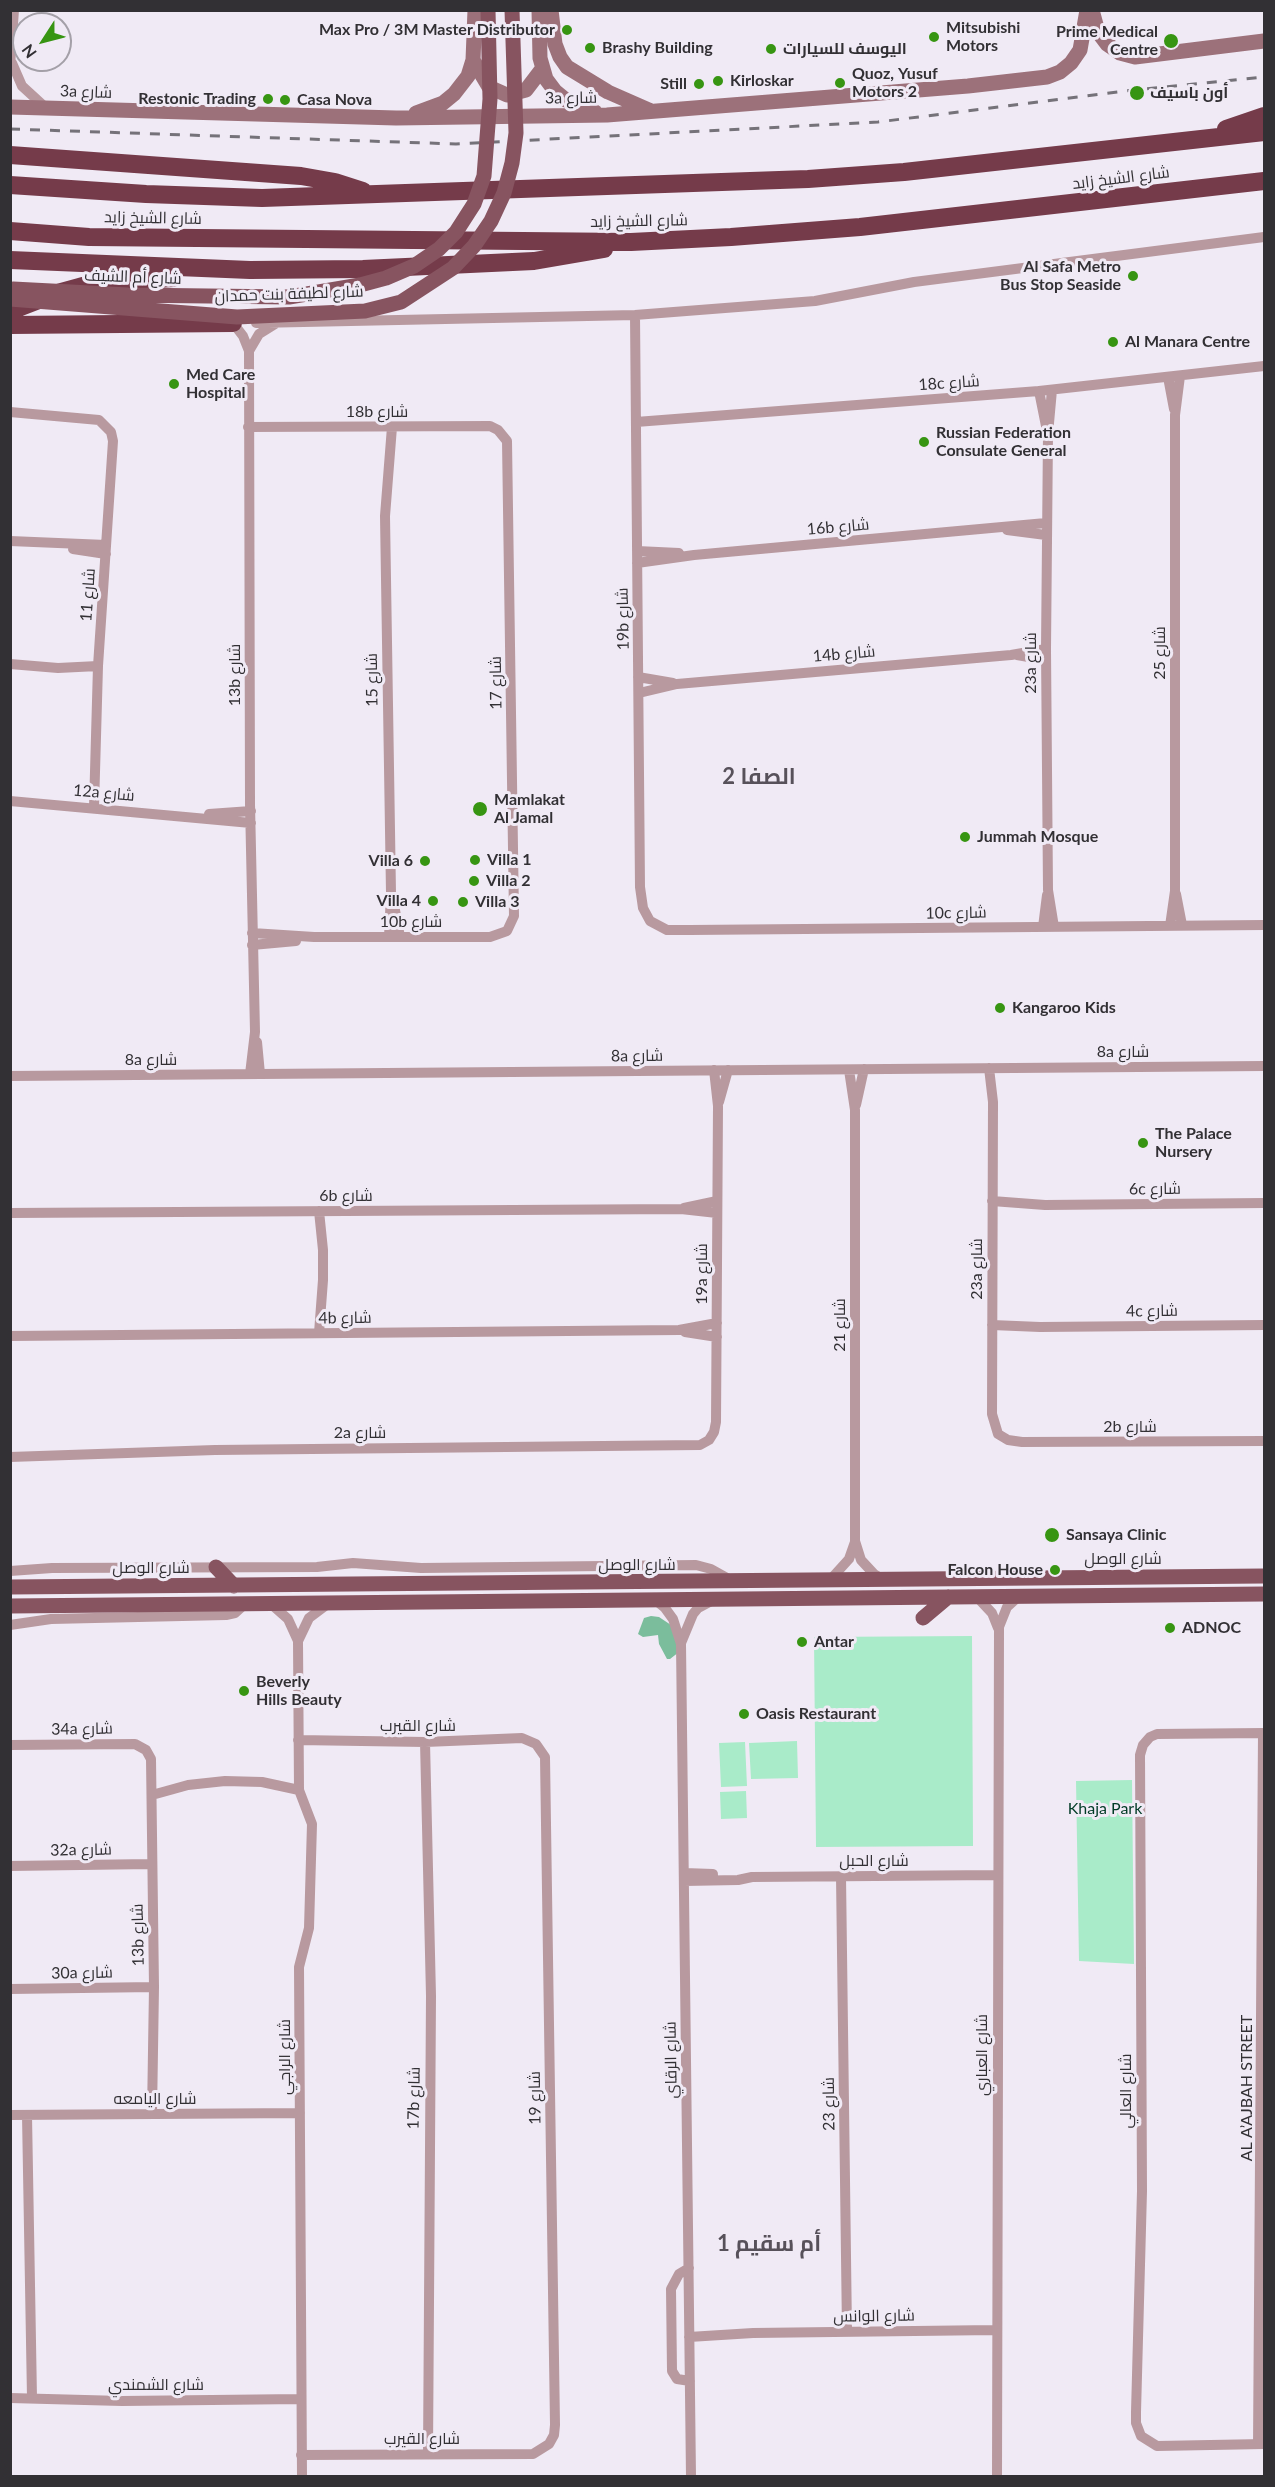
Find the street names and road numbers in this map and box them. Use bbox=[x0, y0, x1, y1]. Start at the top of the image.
street label: 3a شارع bbox=[60, 81, 112, 103]
street label: 3a شارع bbox=[545, 88, 597, 108]
street label: شارع الشيخ زايد bbox=[1071, 163, 1171, 193]
street label: شارع الشيخ زايد bbox=[104, 208, 202, 228]
street label: شارع الشيخ زايد bbox=[590, 211, 688, 231]
street label: شارع أم الشيف bbox=[84, 266, 182, 288]
street label: شارع لطيفة بنت حمدان bbox=[214, 282, 364, 306]
street label: 18c شارع bbox=[918, 371, 980, 395]
street label: 18b شارع bbox=[346, 402, 408, 422]
street label: 16b شارع bbox=[806, 515, 870, 539]
street label: شارع 11 bbox=[77, 568, 99, 622]
street label: 19b شارع bbox=[613, 588, 633, 650]
street label: شارع 25 bbox=[1150, 626, 1170, 680]
street label: 23a شارع bbox=[1021, 632, 1041, 694]
street label: 14b شارع bbox=[812, 642, 876, 666]
street label: 13b شارع bbox=[225, 644, 245, 706]
street label: شارع 15 bbox=[362, 653, 382, 707]
street label: شارع 17 bbox=[486, 656, 506, 710]
street label: 12a شارع bbox=[72, 781, 136, 805]
street label: 10c شارع bbox=[925, 903, 987, 923]
street label: 10b شارع bbox=[380, 912, 442, 932]
street label: 8a شارع bbox=[1097, 1042, 1149, 1062]
street label: 8a شارع bbox=[611, 1046, 663, 1066]
street label: 8a شارع bbox=[125, 1050, 177, 1070]
street label: 6c شارع bbox=[1129, 1179, 1181, 1199]
street label: 6b شارع bbox=[319, 1186, 373, 1206]
street label: 23a شارع bbox=[967, 1238, 987, 1300]
street label: 19a شارع bbox=[692, 1243, 712, 1305]
street label: شارع 21 bbox=[830, 1298, 850, 1352]
street label: 4c شارع bbox=[1126, 1301, 1178, 1321]
street label: 4b شارع bbox=[318, 1308, 372, 1328]
street label: 2b شارع bbox=[1103, 1417, 1157, 1437]
street label: 2a شارع bbox=[334, 1423, 386, 1443]
street label: شارع الوصل bbox=[1084, 1549, 1162, 1569]
street label: شارع الوصل bbox=[598, 1555, 676, 1575]
street label: شارع الوصل bbox=[112, 1558, 190, 1578]
street label: شارع القيرب bbox=[380, 1716, 456, 1736]
street label: 34a شارع bbox=[51, 1719, 113, 1739]
street label: 32a شارع bbox=[50, 1840, 112, 1860]
street label: شارع الحبل bbox=[839, 1851, 909, 1871]
street label: 13b شارع bbox=[128, 1904, 148, 1966]
street label: 30a شارع bbox=[51, 1963, 113, 1983]
street label: شارع العباري bbox=[972, 2014, 992, 2096]
street label: AL A’AJBAH STREET bbox=[1237, 2015, 1257, 2161]
street label: شارع الراجي bbox=[275, 2019, 295, 2095]
street label: شارع الرقاي bbox=[661, 2021, 681, 2099]
street label: شارع العالي bbox=[1116, 2053, 1136, 2129]
street label: 17b شارع bbox=[404, 2067, 424, 2129]
street label: شارع 19 bbox=[525, 2071, 545, 2125]
street label: شارع 23 bbox=[819, 2077, 839, 2131]
street label: شارع اليامعه bbox=[114, 2089, 196, 2109]
street label: شارع الوانس bbox=[833, 2306, 915, 2326]
street label: شارع الشمندي bbox=[108, 2375, 204, 2395]
street label: شارع القيرب bbox=[384, 2429, 460, 2449]

